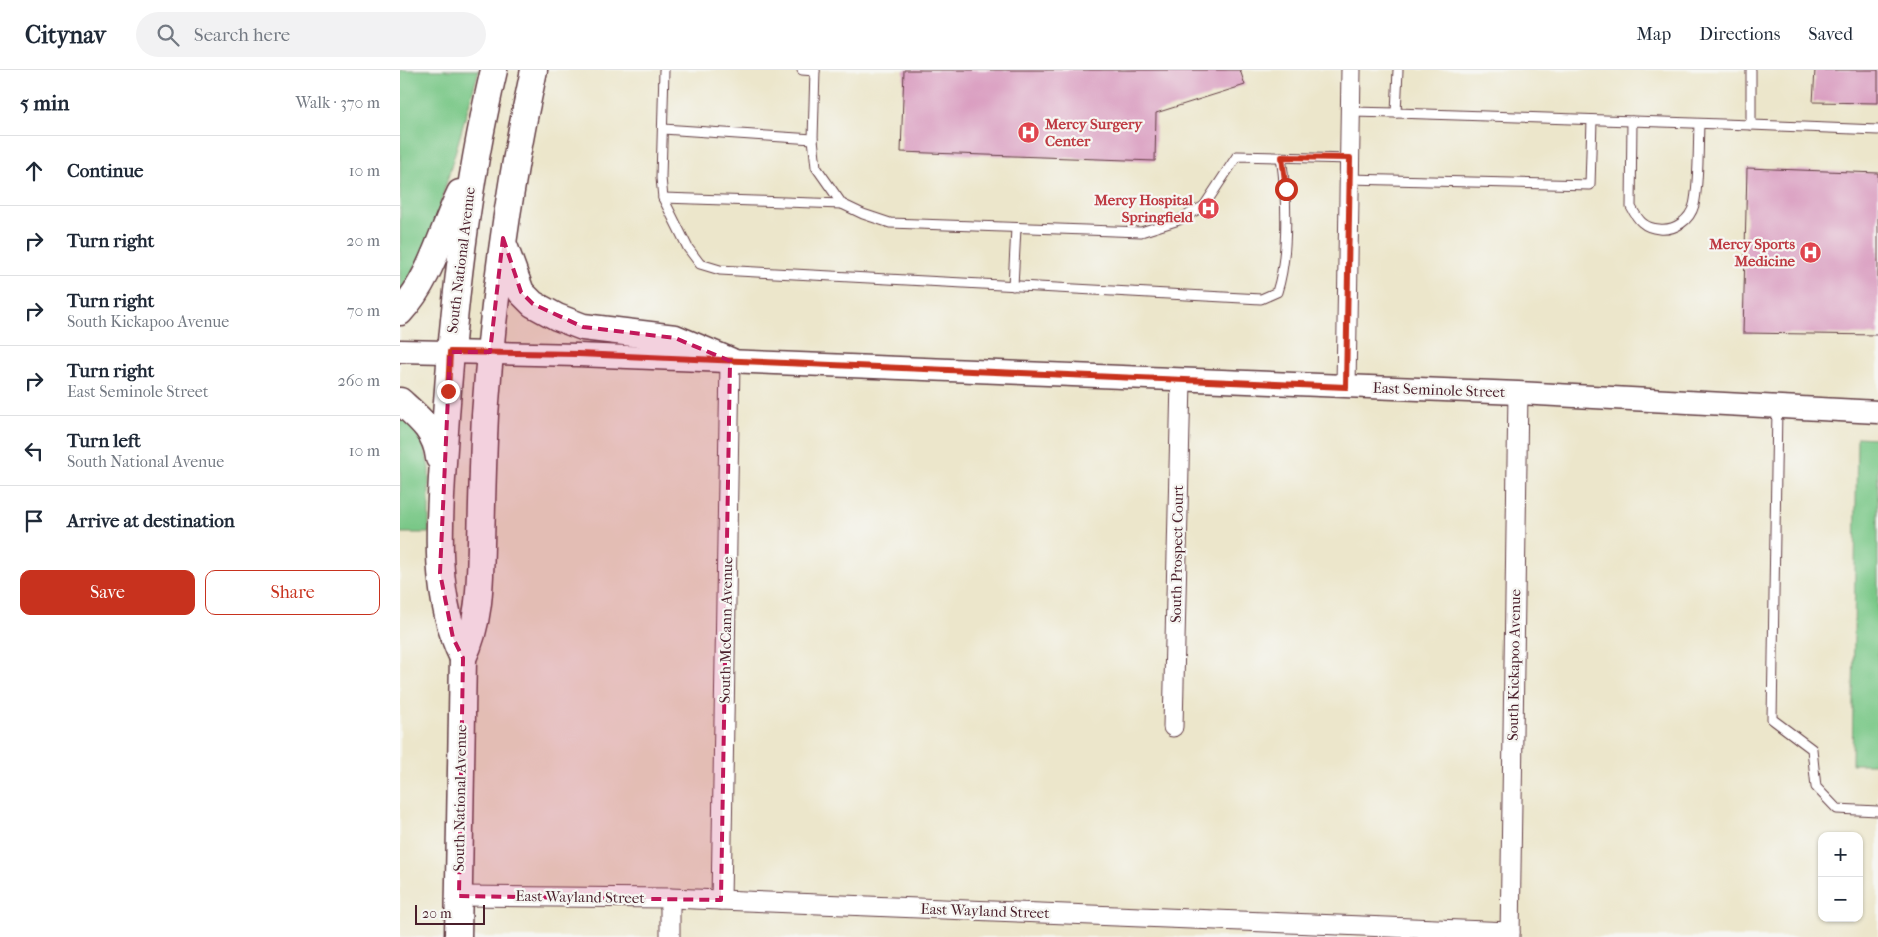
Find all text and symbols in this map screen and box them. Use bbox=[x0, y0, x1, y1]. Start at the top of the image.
search box bbox=[136, 12, 486, 57]
text: Citynav bbox=[25, 21, 106, 49]
icon: search bbox=[154, 21, 182, 49]
text: Search here bbox=[194, 24, 290, 46]
text: Map bbox=[1637, 24, 1671, 45]
text: Directions bbox=[1699, 24, 1780, 45]
text: Saved bbox=[1808, 24, 1853, 45]
text: 5 min bbox=[20, 91, 69, 115]
text: Walk · 370 m bbox=[295, 93, 380, 112]
place label: Mercy Surgery Center bbox=[1044, 115, 1143, 150]
hospital icon: Mercy Surgery Center bbox=[1017, 121, 1041, 145]
icon: ahead bbox=[20, 157, 48, 185]
text: Continue bbox=[67, 160, 143, 182]
text: 10 m bbox=[349, 161, 380, 180]
route start bbox=[1275, 178, 1298, 201]
street label: South National Avenue bbox=[443, 185, 479, 334]
place label: Mercy Hospital Springfield bbox=[1093, 191, 1194, 226]
hospital icon: Mercy Hospital Springfield bbox=[1197, 197, 1221, 221]
icon: right bbox=[20, 227, 48, 255]
text: Turn right bbox=[67, 230, 154, 252]
text: 20 m bbox=[346, 231, 380, 250]
place label: Mercy Sports Medicine bbox=[1708, 235, 1796, 270]
hospital icon: Mercy Sports Medicine bbox=[1799, 241, 1823, 265]
text: Turn right bbox=[67, 290, 154, 312]
icon: right bbox=[20, 297, 48, 325]
text: 70 m bbox=[347, 301, 380, 320]
text: South Kickapoo Avenue bbox=[67, 312, 229, 331]
text: Turn right bbox=[67, 360, 154, 382]
icon: right bbox=[20, 367, 48, 395]
text: 260 m bbox=[338, 371, 380, 390]
street label: East Seminole Street bbox=[1372, 379, 1506, 401]
route end bbox=[437, 380, 460, 403]
text: East Seminole Street bbox=[67, 382, 208, 401]
text: Turn left bbox=[67, 430, 141, 452]
icon: left bbox=[20, 437, 48, 465]
text: 10 m bbox=[349, 441, 380, 460]
text: South National Avenue bbox=[67, 452, 224, 471]
street label: South Prospect Court bbox=[1167, 484, 1187, 623]
icon: arrive bbox=[20, 507, 48, 535]
text: Arrive at destination bbox=[67, 510, 235, 532]
street label: South McCann Avenue bbox=[716, 556, 736, 704]
button: Save bbox=[20, 570, 195, 615]
button: Share bbox=[205, 570, 380, 615]
street label: South Kickapoo Avenue bbox=[1504, 588, 1524, 741]
street label: South National Avenue bbox=[450, 724, 470, 872]
map controls bbox=[1818, 832, 1863, 922]
button: + bbox=[1818, 832, 1863, 877]
button: − bbox=[1818, 877, 1863, 922]
street label: East Wayland Street bbox=[515, 887, 645, 907]
street label: East Wayland Street bbox=[920, 900, 1051, 922]
scale bar bbox=[415, 902, 485, 925]
text: 20 m bbox=[422, 905, 452, 922]

